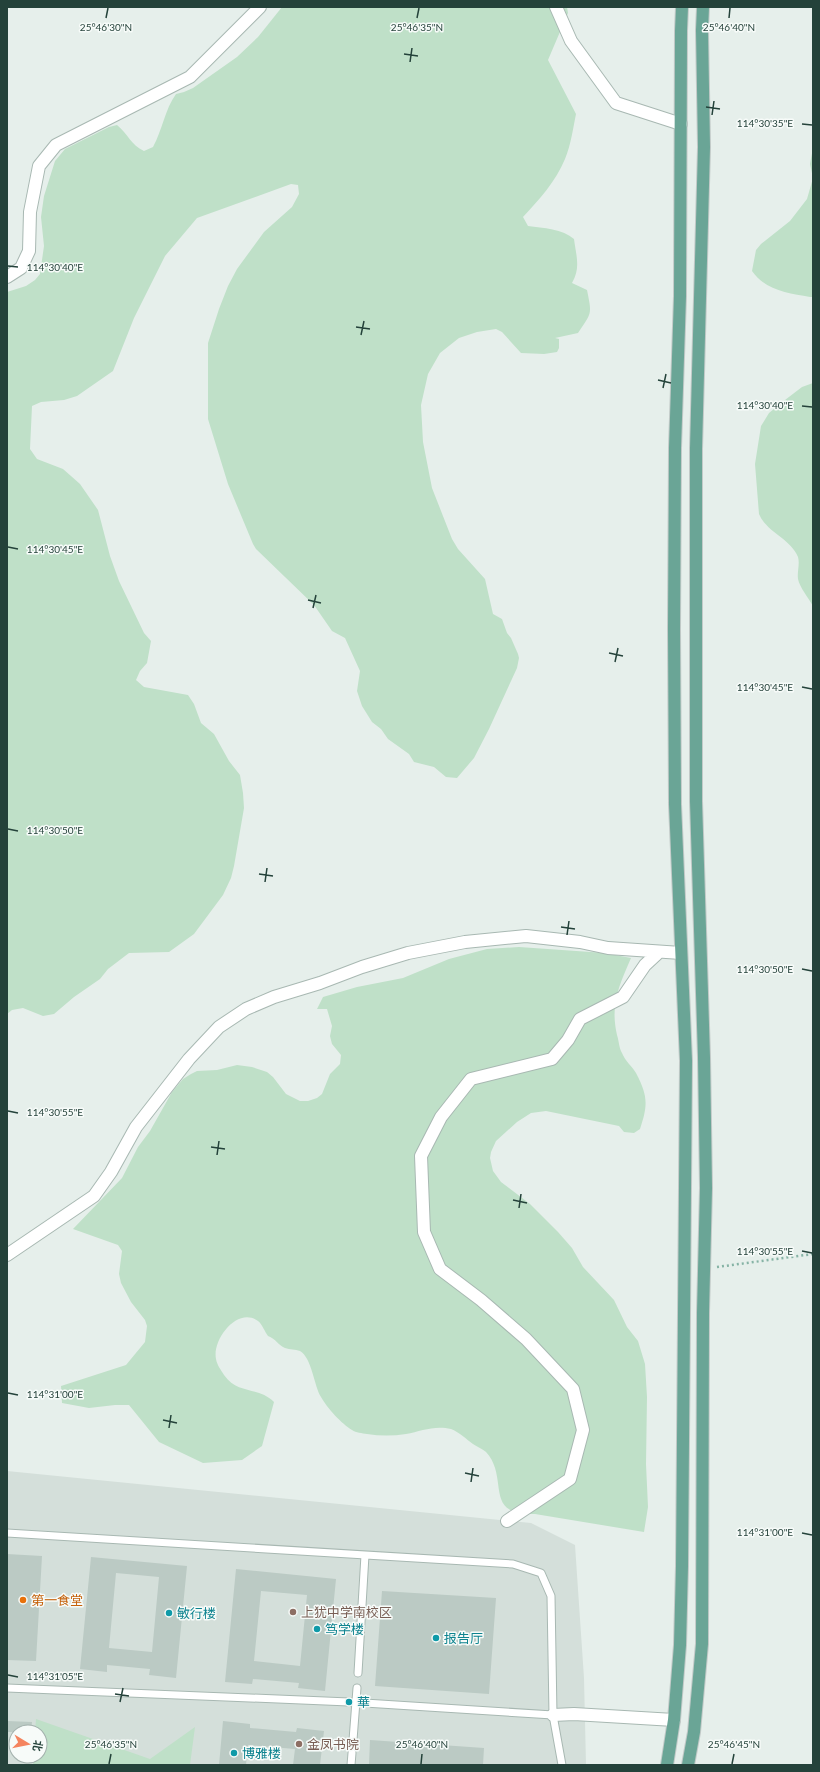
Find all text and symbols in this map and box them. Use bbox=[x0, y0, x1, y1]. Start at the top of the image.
text: 25°46'30"N bbox=[80, 21, 132, 33]
text: 25°46'35"N bbox=[391, 21, 443, 33]
text: 25°46'40"N bbox=[703, 21, 755, 33]
text: 114°30'35"E bbox=[737, 117, 793, 129]
text: 114°30'40"E bbox=[27, 261, 83, 273]
text: 114°30'40"E bbox=[737, 399, 793, 411]
text: 114°30'45"E bbox=[27, 543, 83, 555]
text: 114°30'45"E bbox=[737, 681, 793, 693]
text: 114°30'50"E bbox=[27, 824, 83, 836]
text: 114°30'50"E bbox=[737, 963, 793, 975]
text: 114°30'55"E bbox=[27, 1106, 83, 1118]
text: 114°30'55"E bbox=[737, 1245, 793, 1257]
text: 114°31'00"E bbox=[27, 1388, 83, 1400]
text: 114°31'00"E bbox=[737, 1526, 793, 1538]
place label: 第一食堂 bbox=[31, 1592, 83, 1608]
marker: 第一食堂 bbox=[18, 1595, 28, 1605]
place label: 上犹中学南校区 bbox=[301, 1604, 392, 1620]
place label: 敏行楼 bbox=[177, 1605, 216, 1621]
marker: 上犹中学南校区 bbox=[288, 1607, 298, 1617]
marker: 敏行楼 bbox=[164, 1608, 174, 1618]
place label: 笃学楼 bbox=[325, 1621, 364, 1637]
marker: 笃学楼 bbox=[312, 1624, 322, 1634]
place label: 报告厅 bbox=[444, 1630, 483, 1646]
marker: 报告厅 bbox=[431, 1633, 441, 1643]
text: 114°31'05"E bbox=[27, 1670, 83, 1682]
place label: 華 bbox=[357, 1694, 370, 1710]
marker: 華 bbox=[344, 1697, 354, 1707]
north arrow bbox=[8, 1724, 48, 1764]
place label: 金凤书院 bbox=[307, 1736, 359, 1752]
text: 25°46'35"N bbox=[85, 1738, 137, 1750]
text: 25°46'40"N bbox=[396, 1738, 448, 1750]
text: 25°46'45"N bbox=[708, 1738, 760, 1750]
text: 北 bbox=[31, 1739, 46, 1752]
marker: 金凤书院 bbox=[294, 1739, 304, 1749]
place label: 博雅楼 bbox=[242, 1745, 281, 1761]
marker: 博雅楼 bbox=[229, 1748, 239, 1758]

